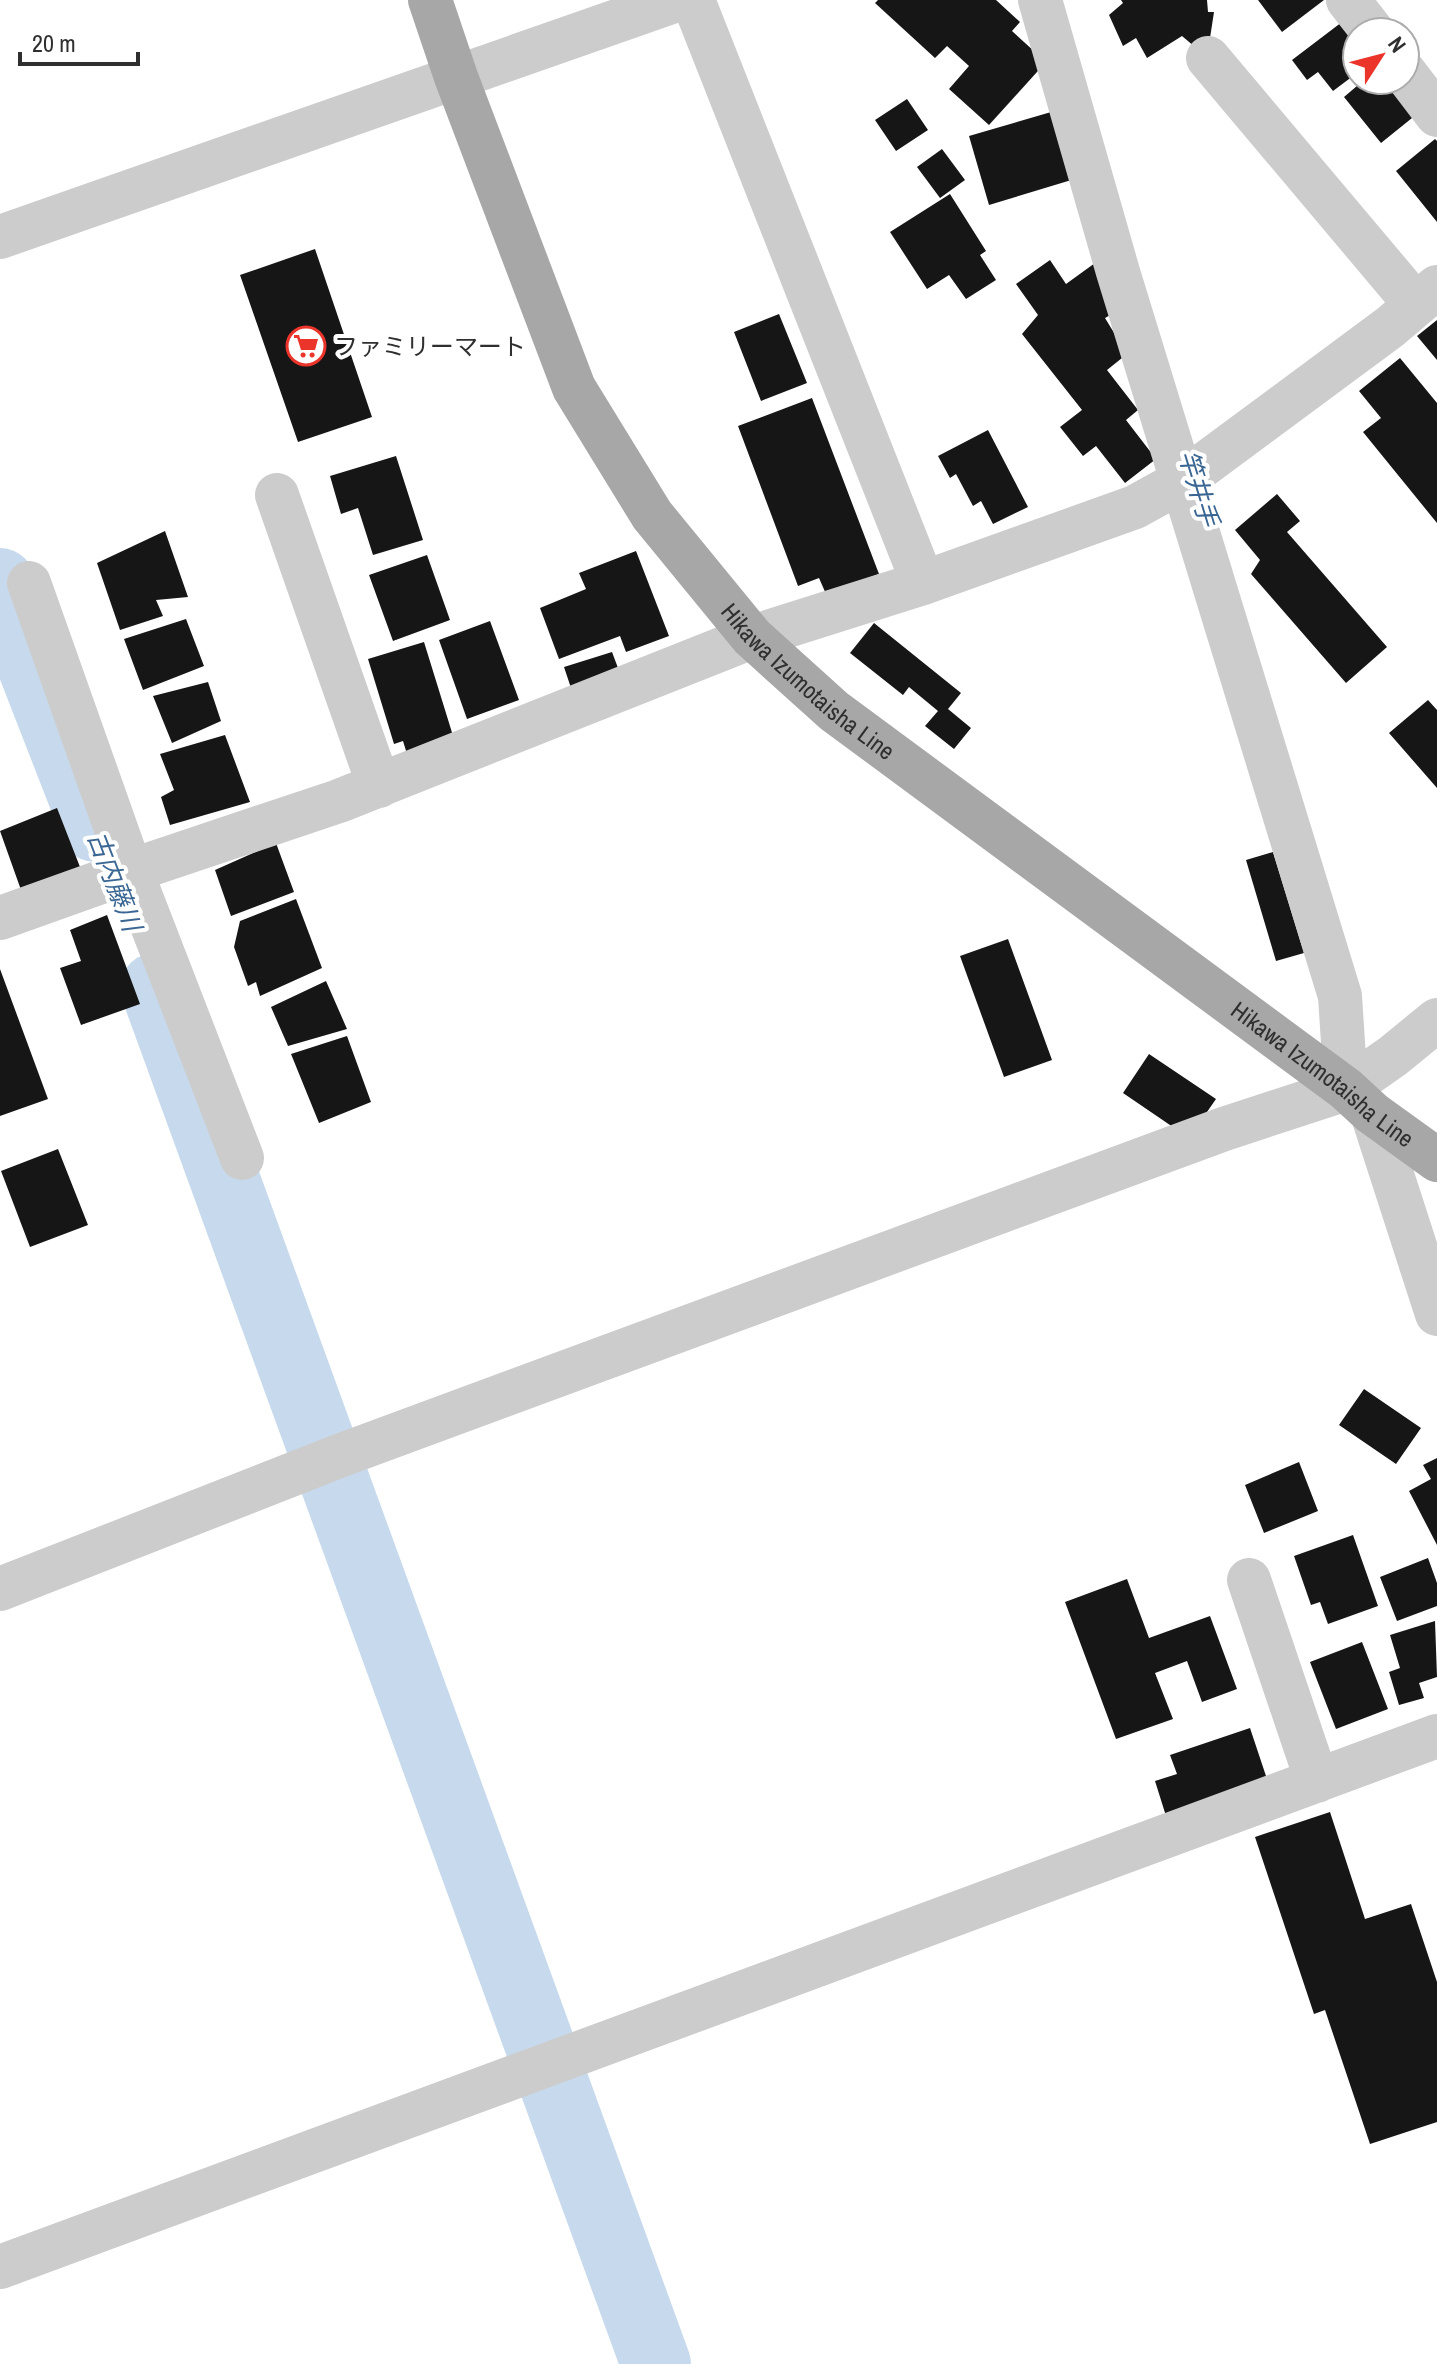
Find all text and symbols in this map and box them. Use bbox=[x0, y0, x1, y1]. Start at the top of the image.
scale bar bbox=[20, 16, 138, 66]
north arrow bbox=[1341, 16, 1421, 96]
text: 20 m bbox=[32, 27, 76, 59]
text: N bbox=[1381, 30, 1413, 58]
supermarket icon: ファミリーマート bbox=[285, 325, 327, 367]
place label: ファミリーマート bbox=[334, 330, 526, 362]
water label: 竿井手 bbox=[1171, 446, 1228, 532]
street label: Hikawa Izumotaisha Line bbox=[714, 596, 901, 767]
water label: 古内藤川 bbox=[80, 826, 151, 939]
street label: Hikawa Izumotaisha Line bbox=[1225, 994, 1420, 1154]

